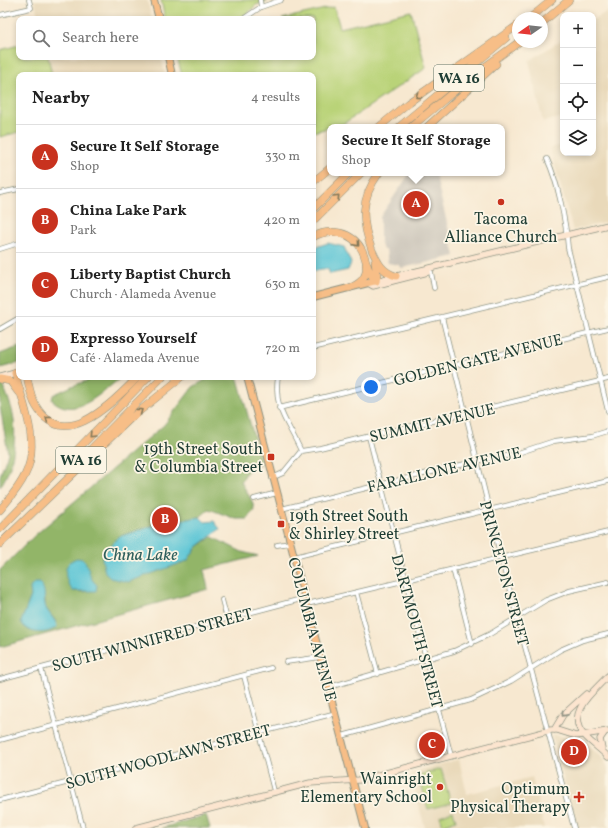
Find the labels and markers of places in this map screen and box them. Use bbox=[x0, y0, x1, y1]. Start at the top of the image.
pin: A bbox=[403, 189, 429, 219]
marker: Tacoma Alliance Church bbox=[496, 197, 506, 207]
place label: Tacoma Alliance Church bbox=[444, 209, 558, 249]
place label: 19th Street South & Columbia Street bbox=[134, 439, 263, 479]
marker: 19th Street South & Columbia Street bbox=[266, 452, 276, 462]
pin: B bbox=[152, 505, 178, 535]
place label: 19th Street South & Shirley Street bbox=[289, 506, 409, 546]
marker: 19th Street South & Shirley Street bbox=[276, 519, 286, 529]
pin: C bbox=[419, 730, 445, 760]
pin: D bbox=[561, 737, 587, 767]
place label: Wainright Elementary School bbox=[300, 769, 432, 809]
place label: Optimum Physical Therapy bbox=[450, 779, 570, 819]
marker: Wainright Elementary School bbox=[435, 782, 445, 792]
marker: Optimum Physical Therapy bbox=[573, 791, 585, 803]

